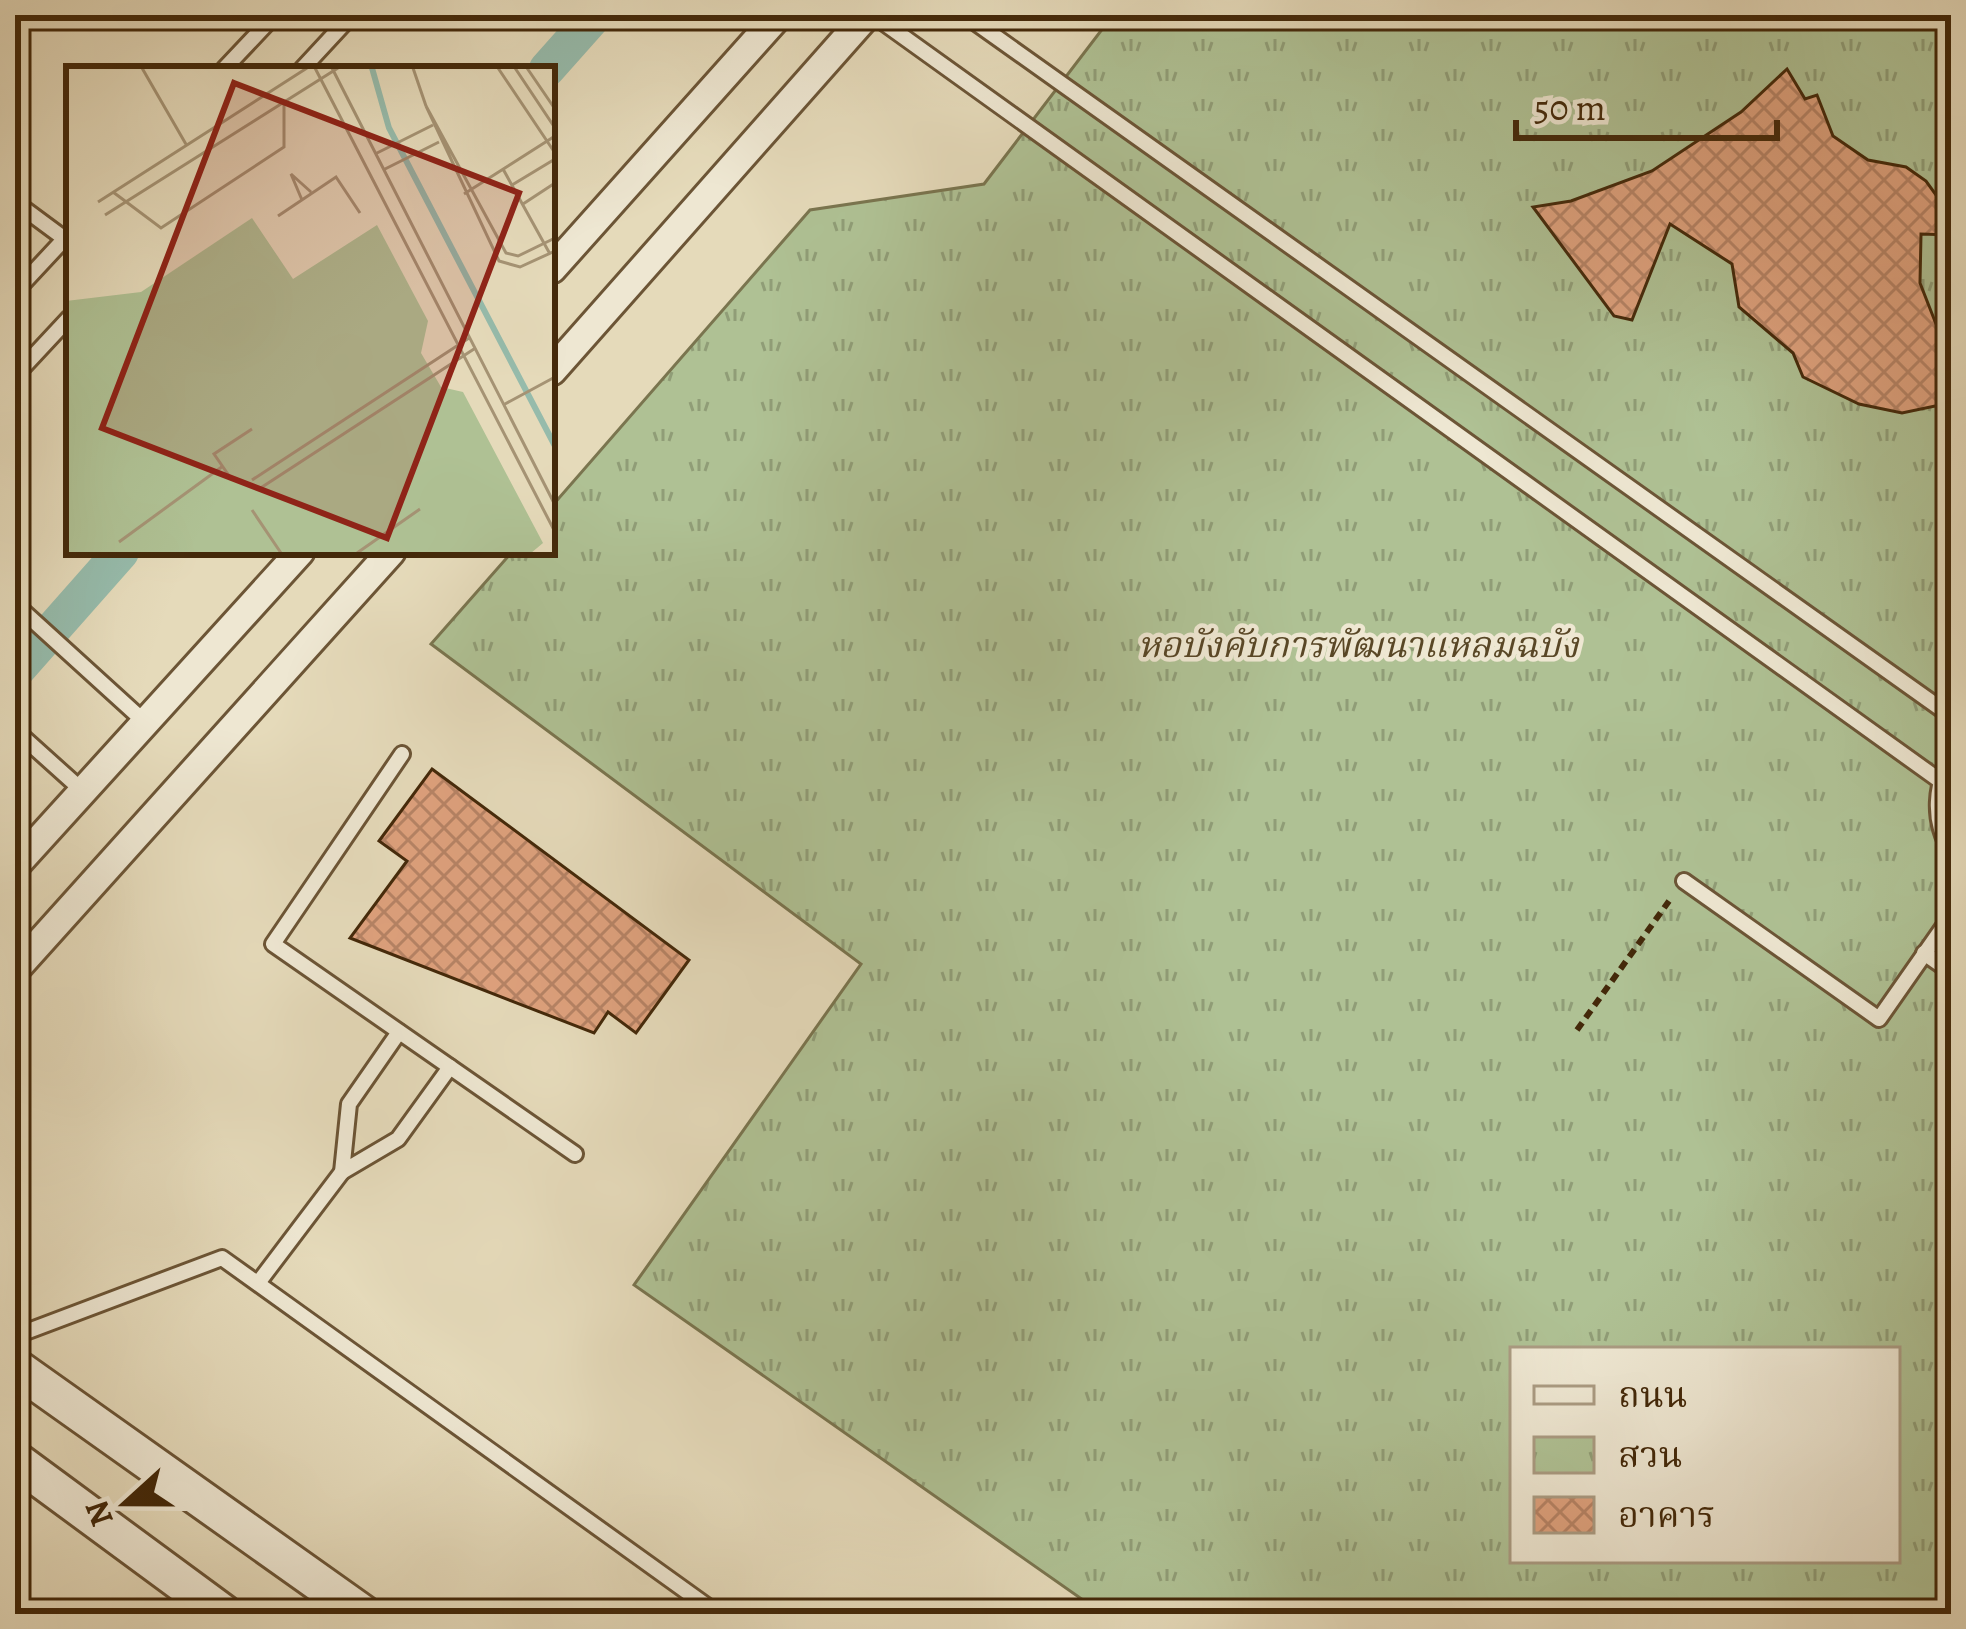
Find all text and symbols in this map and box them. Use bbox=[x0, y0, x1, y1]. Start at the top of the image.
inset map bbox=[66, 66, 555, 555]
scale bar bbox=[1516, 66, 1777, 140]
text: 50 m bbox=[1534, 83, 1606, 132]
park label: หอบังคับการพัฒนาแหลมฉบัง bbox=[1137, 620, 1581, 669]
legend bbox=[1510, 1347, 1900, 1563]
text: ถนน bbox=[1618, 1370, 1688, 1419]
text: สวน bbox=[1618, 1430, 1682, 1479]
north arrow bbox=[66, 1443, 186, 1563]
text: อาคาร bbox=[1618, 1490, 1715, 1539]
text: N bbox=[73, 1494, 124, 1533]

